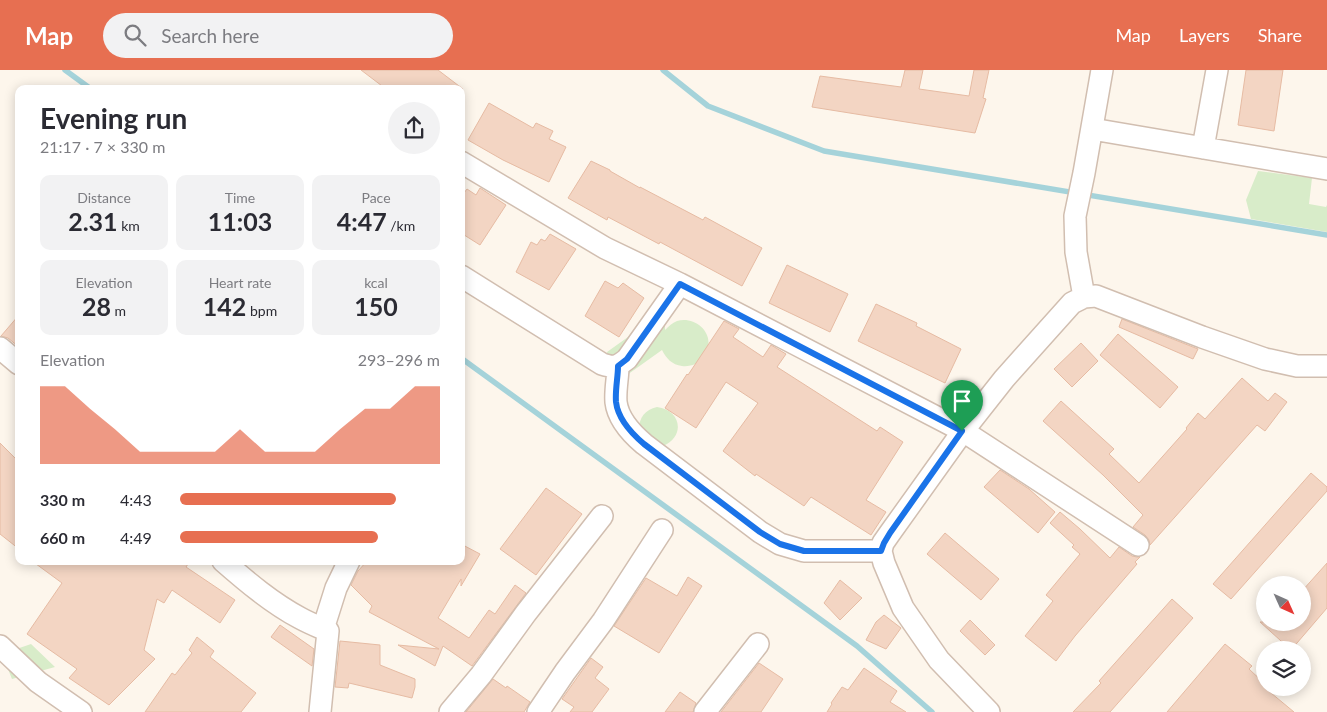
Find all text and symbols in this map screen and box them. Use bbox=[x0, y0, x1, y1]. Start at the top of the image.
search box bbox=[103, 13, 453, 58]
text: Map bbox=[25, 21, 73, 50]
icon: search bbox=[121, 21, 149, 49]
text: Search here bbox=[161, 24, 259, 47]
text: Map bbox=[1115, 24, 1151, 46]
text: Layers bbox=[1179, 24, 1230, 46]
text: Share bbox=[1258, 24, 1302, 46]
text: Evening run bbox=[40, 101, 187, 135]
button: share bbox=[388, 102, 440, 154]
text: 21:17 · 7 × 330 m bbox=[40, 137, 165, 156]
text: Distance bbox=[77, 189, 131, 206]
text: Time bbox=[225, 189, 255, 206]
text: Pace bbox=[361, 189, 391, 206]
text: 2.31 bbox=[68, 206, 118, 236]
text: 11:03 bbox=[208, 206, 272, 236]
text: 4:47 bbox=[337, 206, 387, 236]
text: km bbox=[118, 217, 140, 234]
text: /km bbox=[387, 217, 415, 234]
text: Elevation bbox=[76, 274, 132, 291]
text: Heart rate bbox=[209, 274, 271, 291]
text: kcal bbox=[364, 274, 388, 291]
text: 28 bbox=[82, 291, 111, 321]
text: 142 bbox=[203, 291, 246, 321]
text: 150 bbox=[354, 291, 398, 321]
text: m bbox=[111, 302, 126, 319]
text: bpm bbox=[246, 302, 277, 319]
text: Elevation bbox=[40, 350, 105, 369]
text: 293–296 m bbox=[358, 350, 440, 369]
pin bbox=[941, 380, 983, 431]
icon: arrive bbox=[948, 387, 976, 415]
text: 330 m bbox=[40, 490, 85, 509]
text: 4:43 bbox=[120, 490, 152, 509]
text: 660 m bbox=[40, 528, 85, 547]
text: 4:49 bbox=[120, 528, 152, 547]
north arrow bbox=[1256, 576, 1311, 631]
map controls bbox=[1256, 576, 1311, 696]
button: layers bbox=[1256, 641, 1311, 696]

